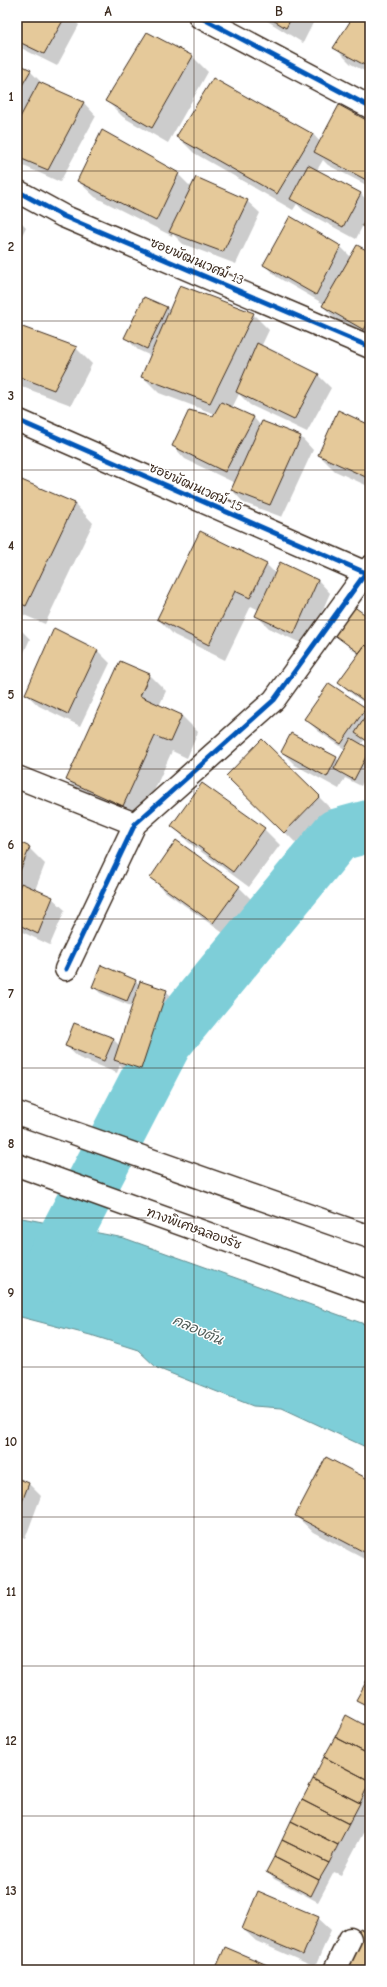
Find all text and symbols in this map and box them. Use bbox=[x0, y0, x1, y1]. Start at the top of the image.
text: A bbox=[104, 4, 112, 19]
text: B bbox=[275, 4, 283, 19]
text: 1 bbox=[8, 89, 14, 104]
street label: ซอยพัฒนเวศม์ 13 bbox=[148, 233, 247, 288]
text: 2 bbox=[8, 239, 14, 254]
text: 3 bbox=[8, 388, 14, 403]
street label: ซอยพัฒนเวศม์ 15 bbox=[147, 458, 246, 514]
text: 4 bbox=[8, 538, 14, 553]
text: 5 bbox=[8, 687, 15, 702]
text: 6 bbox=[8, 837, 15, 852]
text: 7 bbox=[8, 986, 14, 1001]
text: 8 bbox=[8, 1136, 14, 1151]
street label: ทางพิเศษฉลองรัช bbox=[145, 1204, 244, 1252]
text: 9 bbox=[8, 1285, 15, 1300]
water label: คลองตัน bbox=[170, 1311, 227, 1349]
text: 10 bbox=[5, 1434, 17, 1449]
text: 11 bbox=[6, 1584, 16, 1599]
text: 12 bbox=[5, 1733, 17, 1748]
text: 13 bbox=[5, 1883, 17, 1898]

